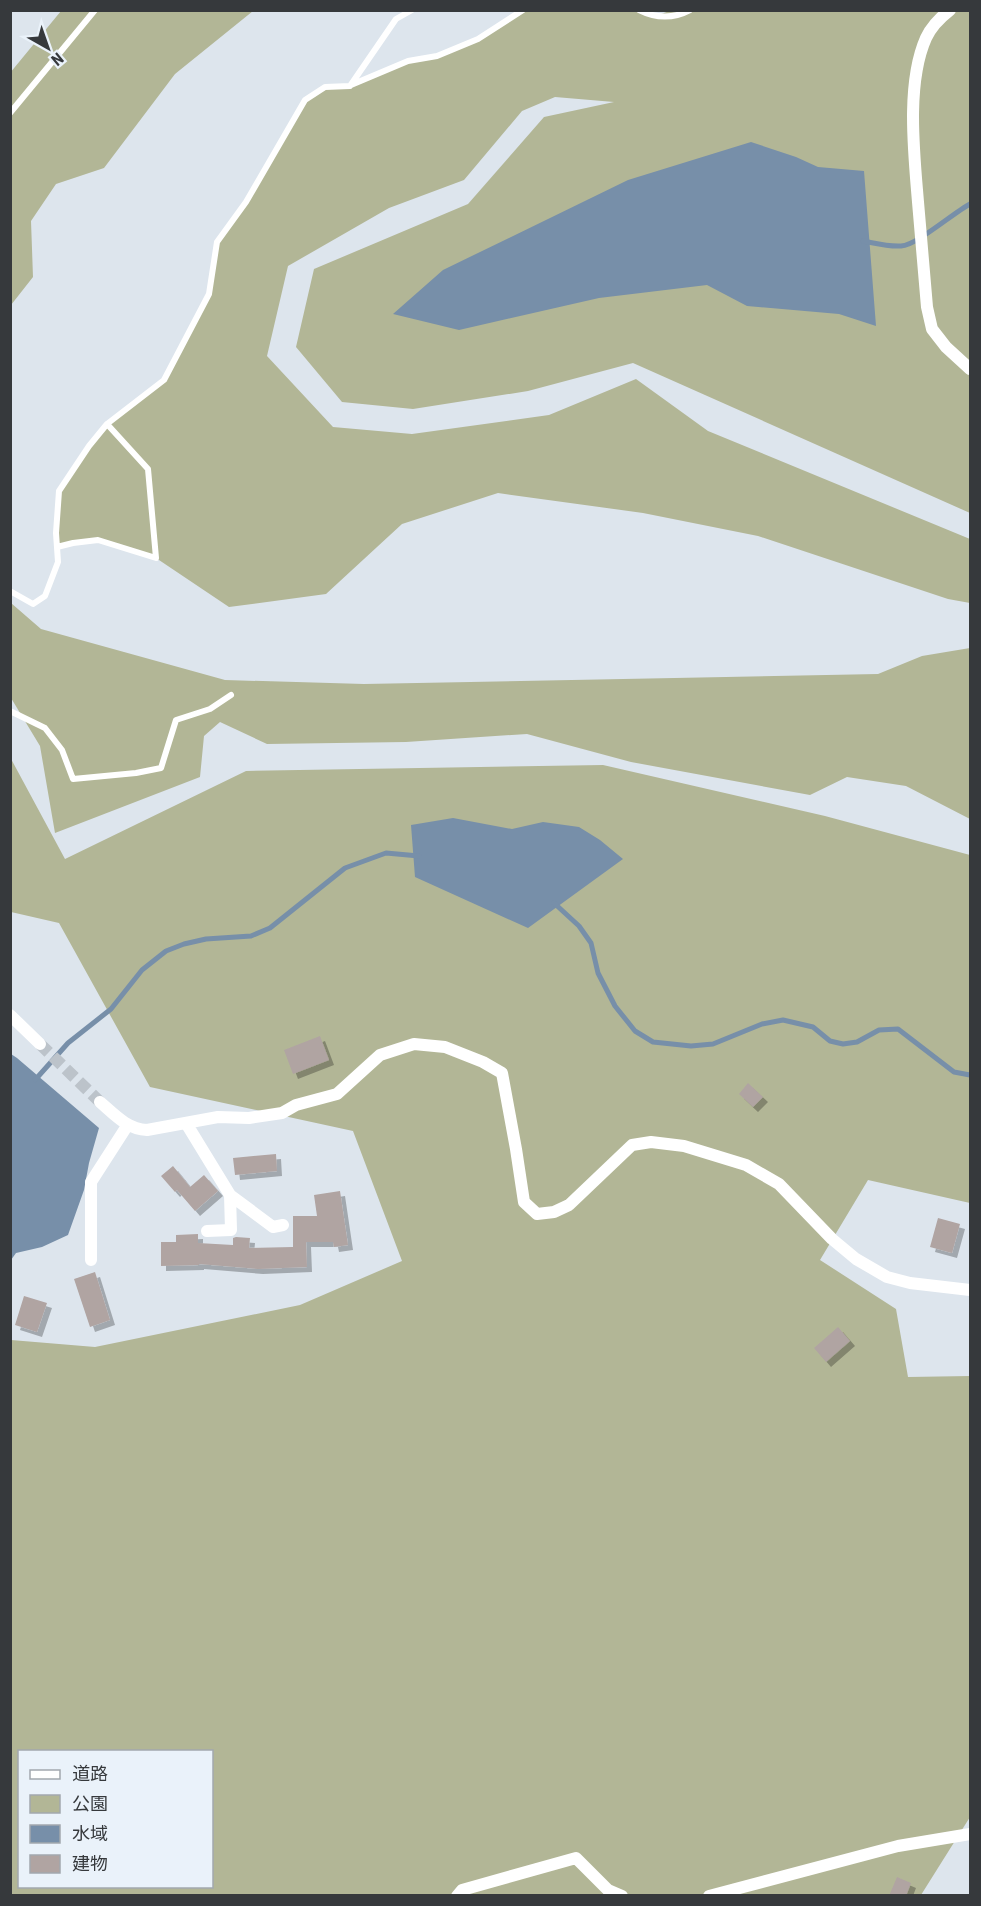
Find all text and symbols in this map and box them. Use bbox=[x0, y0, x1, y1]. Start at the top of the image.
north arrow bbox=[18, 18, 78, 78]
text: N bbox=[47, 49, 67, 70]
legend bbox=[18, 1750, 213, 1888]
text: 道路 bbox=[72, 1763, 108, 1784]
text: 公園 bbox=[72, 1793, 108, 1814]
text: 水域 bbox=[72, 1823, 108, 1844]
text: 建物 bbox=[72, 1853, 108, 1874]

